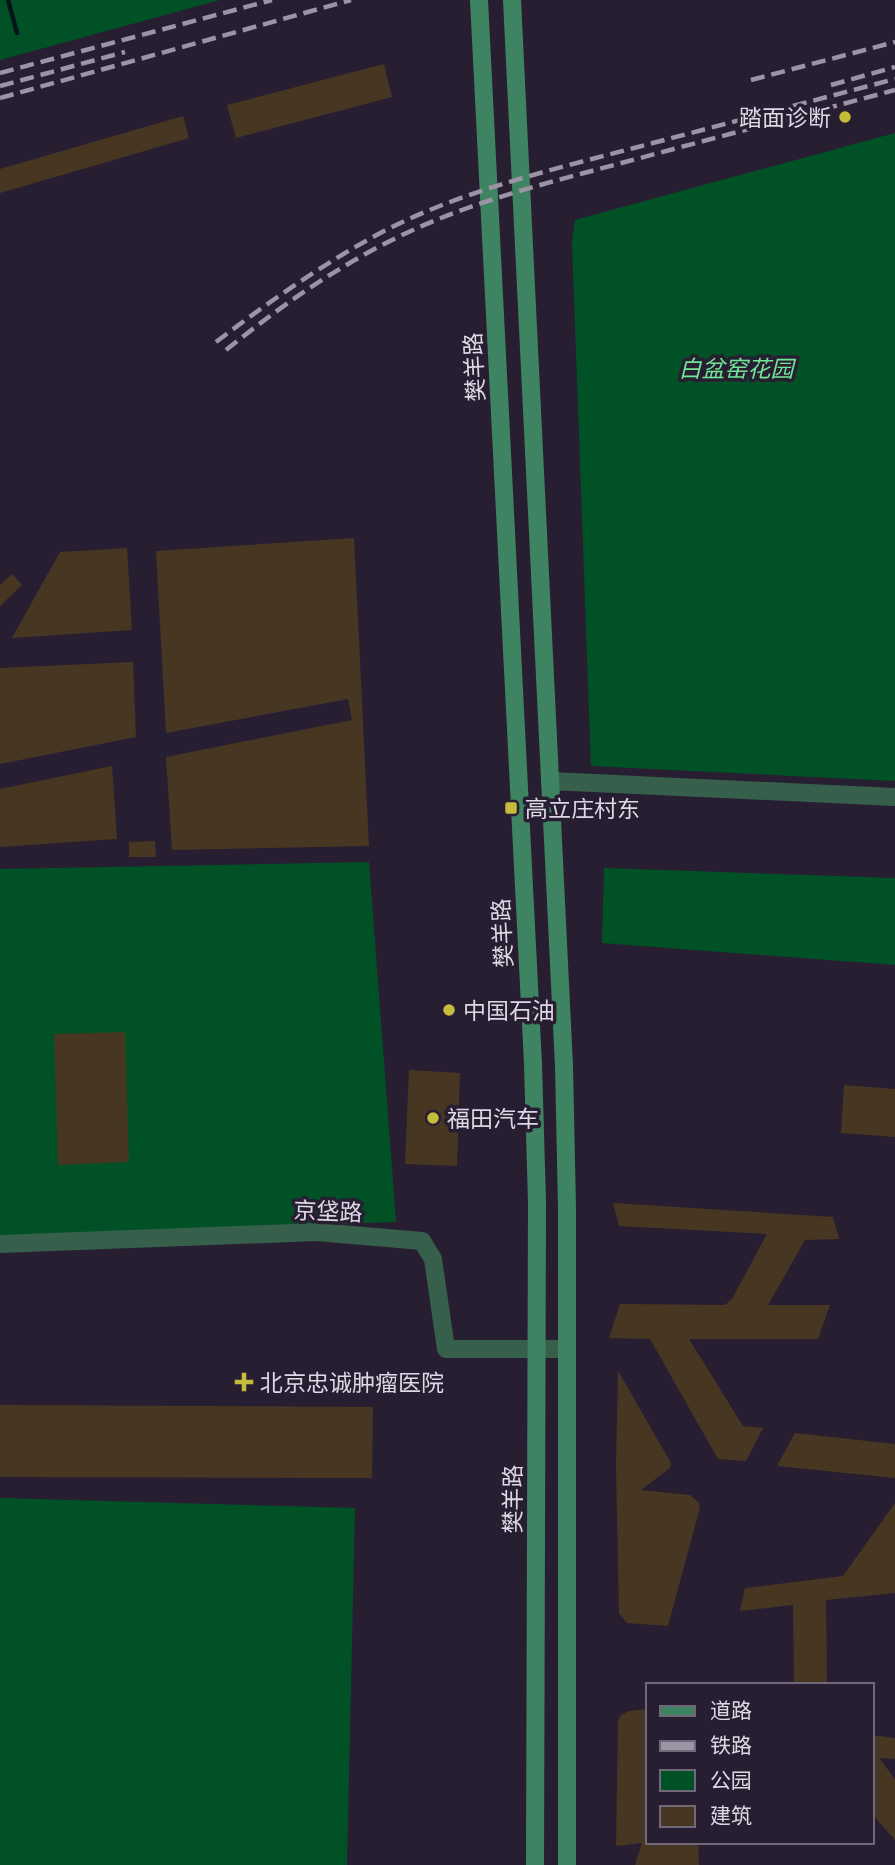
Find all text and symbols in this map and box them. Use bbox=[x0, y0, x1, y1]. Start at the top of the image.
place label: 踏面诊断 bbox=[739, 102, 831, 133]
marker: 踏面诊断 bbox=[837, 109, 853, 125]
street label: 樊羊路 bbox=[457, 332, 491, 402]
park label: 白盆窑花园 bbox=[679, 353, 797, 384]
place label: 高立庄村东 bbox=[525, 793, 640, 824]
marker: 高立庄村东 bbox=[503, 800, 519, 816]
street label: 樊羊路 bbox=[485, 898, 519, 968]
place label: 中国石油 bbox=[463, 995, 555, 1026]
marker: 中国石油 bbox=[441, 1002, 457, 1018]
place label: 福田汽车 bbox=[447, 1103, 539, 1134]
marker: 福田汽车 bbox=[425, 1110, 441, 1126]
street label: 京垡路 bbox=[293, 1194, 363, 1228]
place label: 北京忠诚肿瘤医院 bbox=[260, 1367, 444, 1398]
marker: 北京忠诚肿瘤医院 bbox=[234, 1372, 254, 1392]
street label: 樊羊路 bbox=[497, 1465, 528, 1534]
legend bbox=[646, 1683, 874, 1844]
text: 道路 bbox=[710, 1696, 752, 1724]
text: 铁路 bbox=[710, 1731, 752, 1759]
text: 公园 bbox=[710, 1766, 752, 1794]
text: 建筑 bbox=[710, 1801, 752, 1829]

